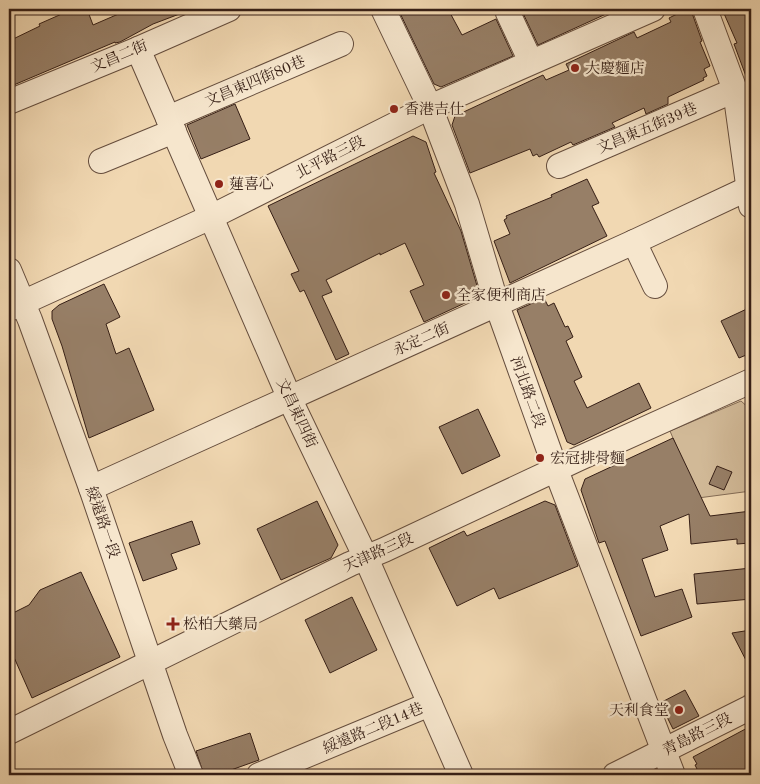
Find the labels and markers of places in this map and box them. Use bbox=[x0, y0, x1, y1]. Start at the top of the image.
place label: 大慶麵店 bbox=[585, 60, 645, 77]
marker: 大慶麵店 bbox=[569, 62, 581, 74]
place label: 香港吉仕 bbox=[404, 101, 464, 118]
marker: 香港吉仕 bbox=[388, 103, 400, 115]
place label: 蓮喜心 bbox=[229, 176, 274, 193]
marker: 蓮喜心 bbox=[213, 178, 225, 190]
place label: 全家便利商店 bbox=[456, 287, 546, 304]
marker: 全家便利商店 bbox=[440, 289, 452, 301]
place label: 宏冠排骨麵 bbox=[550, 450, 625, 467]
marker: 宏冠排骨麵 bbox=[534, 452, 546, 464]
place label: 松柏大藥局 bbox=[183, 616, 258, 633]
marker: 松柏大藥局 bbox=[167, 618, 179, 630]
place label: 天利食堂 bbox=[609, 702, 669, 719]
marker: 天利食堂 bbox=[673, 704, 685, 716]

